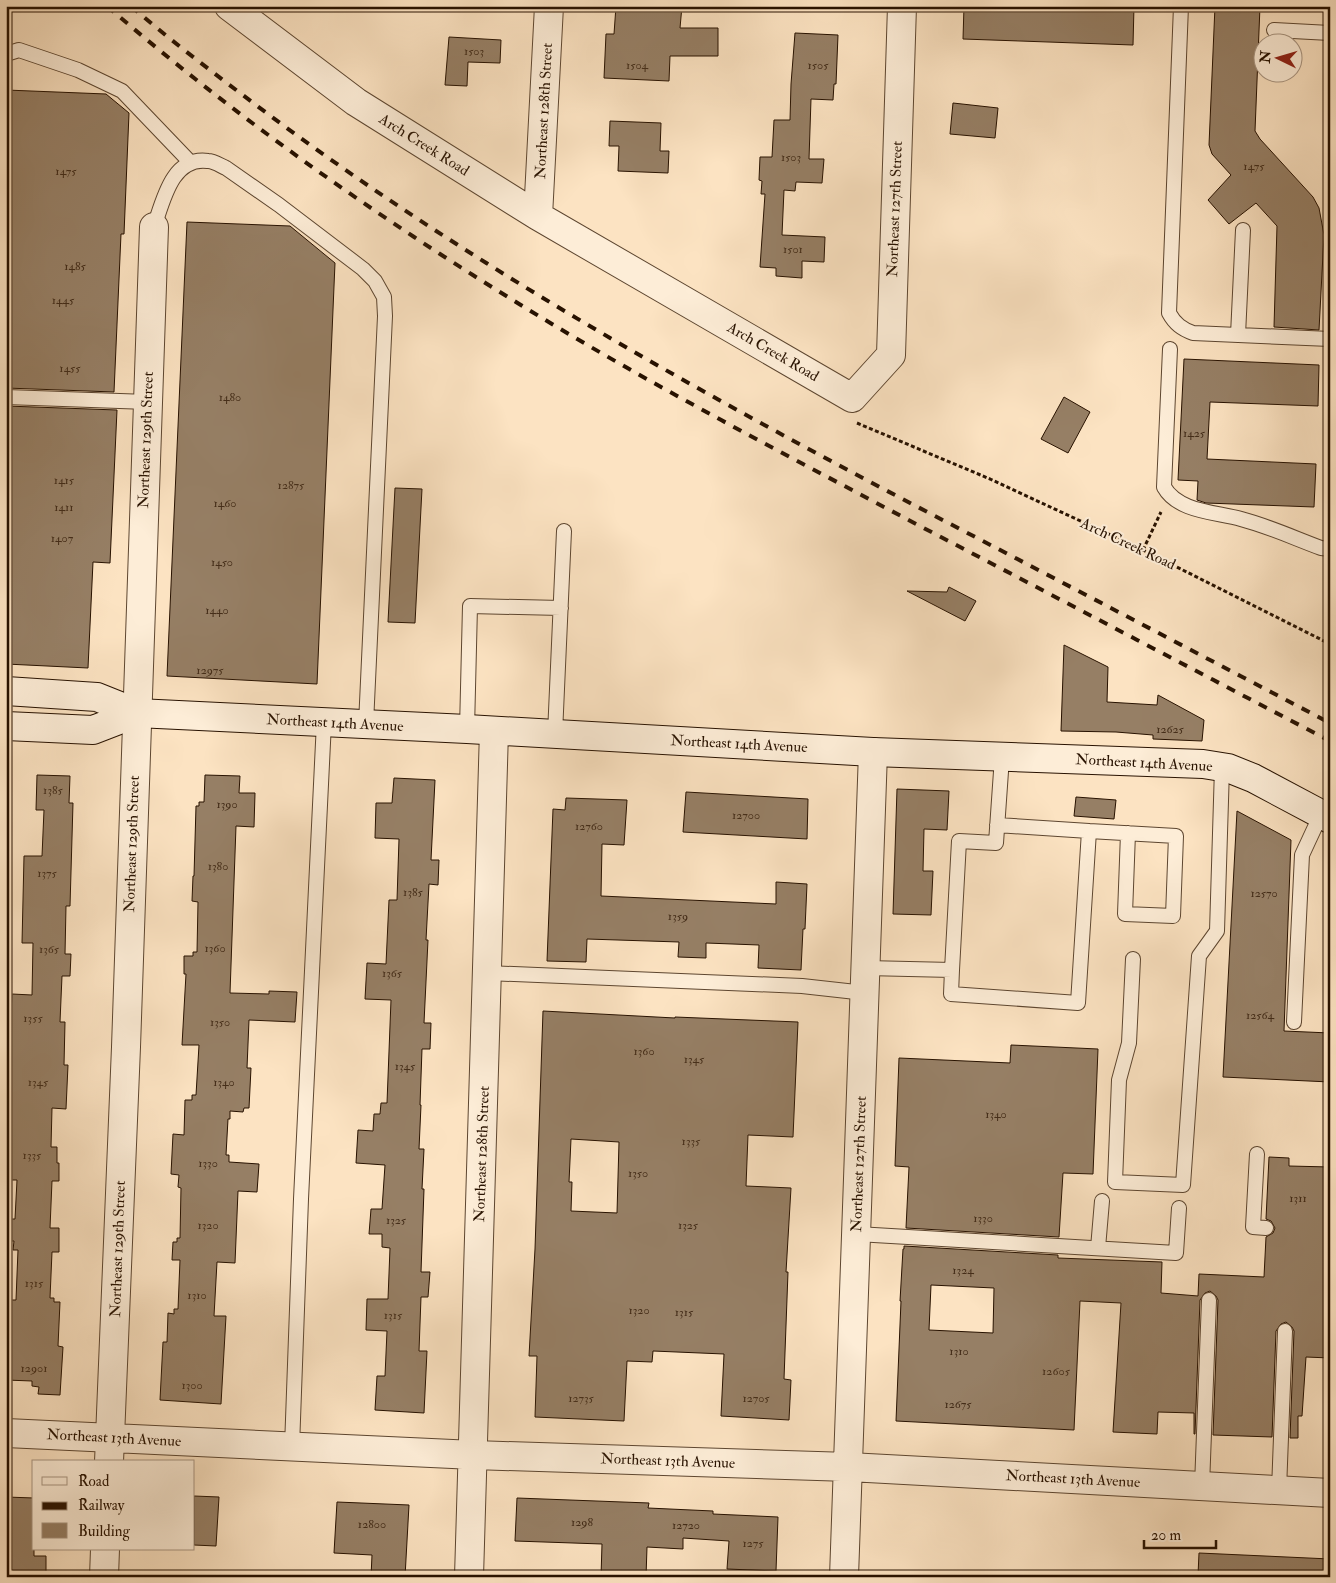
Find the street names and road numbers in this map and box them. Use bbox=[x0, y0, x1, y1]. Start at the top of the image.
street label: Northeast 128th Street bbox=[531, 42, 557, 180]
street label: Arch Creek Road bbox=[375, 109, 473, 181]
street label: Northeast 127th Street bbox=[883, 141, 907, 277]
street label: Arch Creek Road bbox=[723, 318, 823, 386]
street label: Northeast 129th Street bbox=[134, 371, 158, 509]
street label: Arch Creek Road bbox=[1077, 513, 1179, 575]
street label: Northeast 14th Avenue bbox=[266, 710, 404, 736]
street label: Northeast 14th Avenue bbox=[670, 731, 808, 757]
street label: Northeast 14th Avenue bbox=[1075, 750, 1213, 776]
street label: Northeast 129th Street bbox=[120, 775, 144, 913]
street label: Northeast 128th Street bbox=[470, 1085, 494, 1222]
street label: Northeast 127th Street bbox=[847, 1096, 871, 1232]
street label: Northeast 129th Street bbox=[106, 1180, 130, 1318]
street label: Northeast 13th Avenue bbox=[46, 1425, 182, 1451]
street label: Northeast 13th Avenue bbox=[600, 1449, 736, 1473]
street label: Northeast 13th Avenue bbox=[1005, 1466, 1141, 1492]

